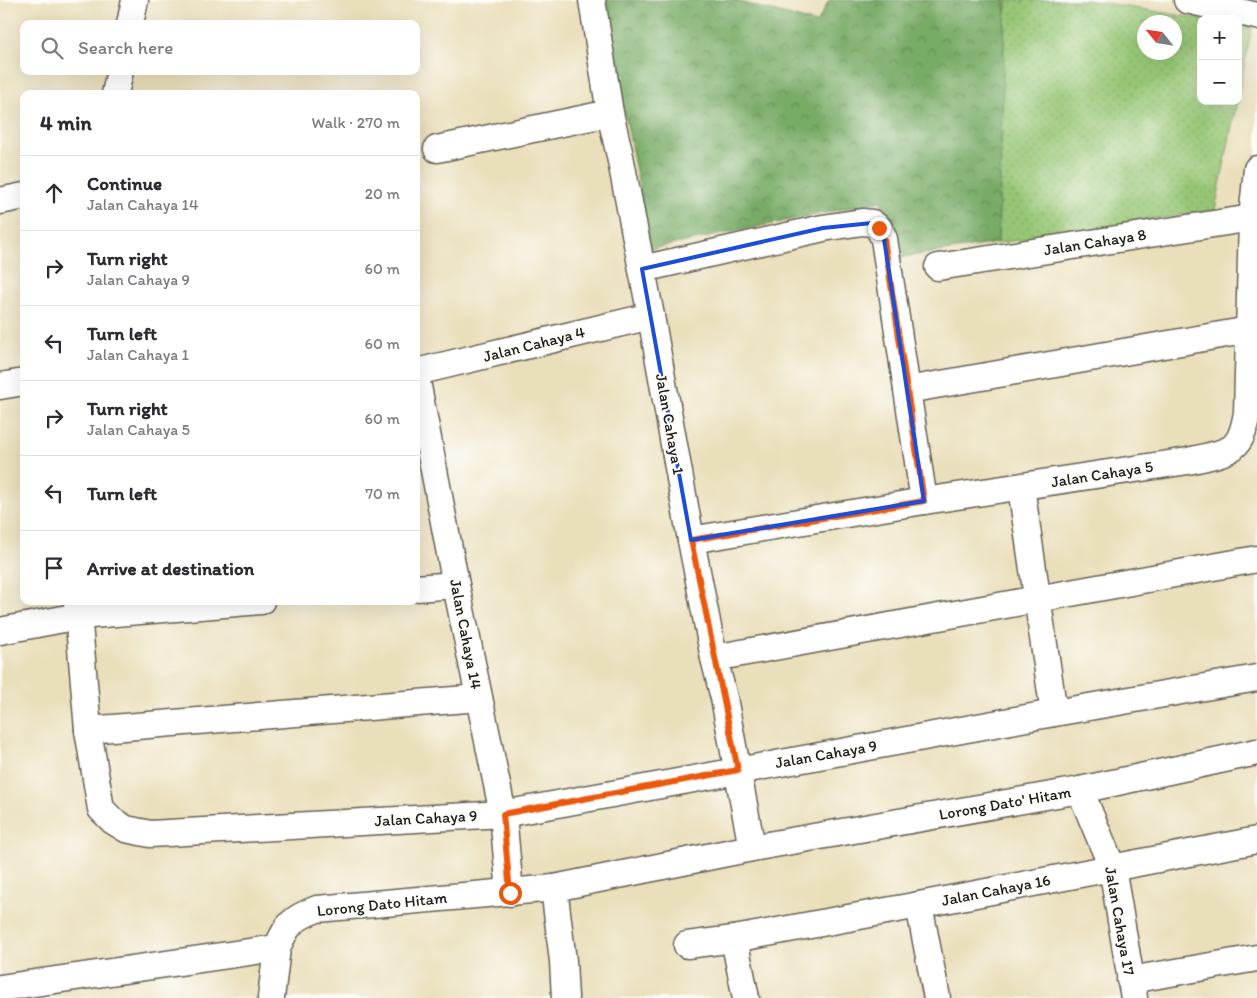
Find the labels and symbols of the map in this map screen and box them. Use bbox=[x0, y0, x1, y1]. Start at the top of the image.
north arrow bbox=[1137, 15, 1182, 60]
route end bbox=[868, 217, 891, 240]
street label: Jalan Cahaya 8 bbox=[1042, 224, 1148, 259]
street label: Jalan Cahaya 4 bbox=[481, 322, 587, 366]
street label: Jalan Cahaya 1 bbox=[652, 372, 688, 476]
street label: Jalan Cahaya 5 bbox=[1050, 457, 1154, 491]
street label: Jalan Cahaya 14 bbox=[446, 577, 486, 691]
street label: Jalan Cahaya 9 bbox=[774, 736, 878, 772]
street label: Lorong Dato' Hitam bbox=[938, 782, 1073, 824]
street label: Jalan Cahaya 9 bbox=[374, 806, 478, 830]
street label: Jalan Cahaya 17 bbox=[1101, 865, 1139, 977]
street label: Jalan Cahaya 16 bbox=[940, 870, 1052, 910]
route start bbox=[499, 882, 522, 905]
street label: Lorong Dato Hitam bbox=[316, 888, 449, 920]

